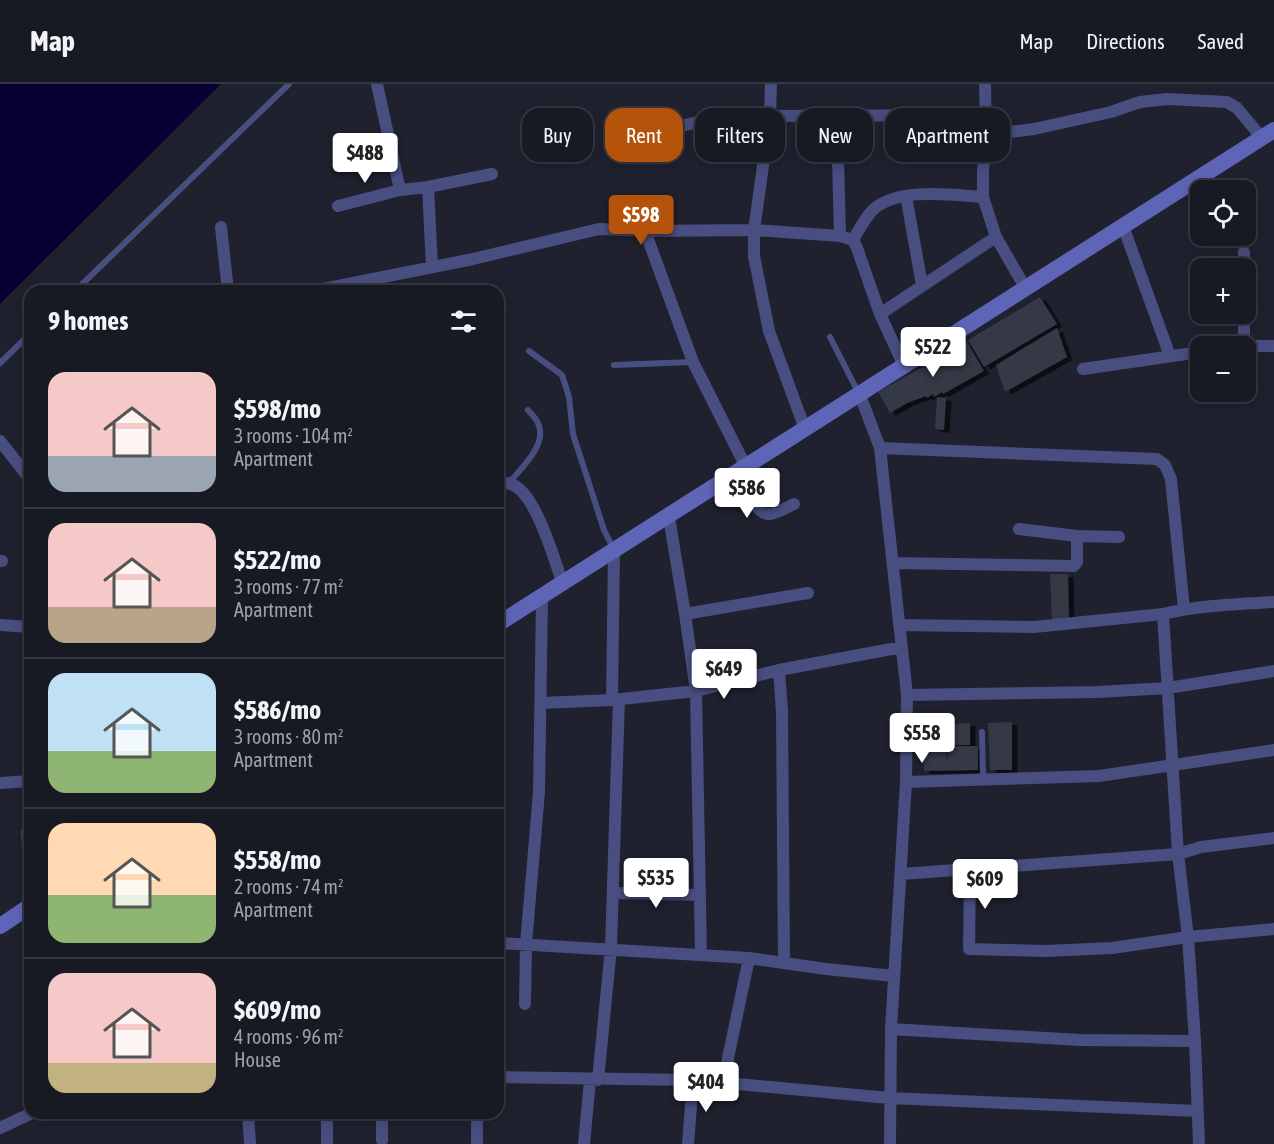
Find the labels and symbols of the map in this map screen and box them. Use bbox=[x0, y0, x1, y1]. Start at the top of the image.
pin: $488 bbox=[329, 133, 401, 184]
pin: $598 bbox=[605, 195, 677, 246]
pin: $522 bbox=[897, 327, 969, 378]
pin: $586 bbox=[711, 468, 783, 519]
pin: $649 bbox=[688, 649, 760, 700]
pin: $558 bbox=[886, 713, 958, 764]
pin: $535 bbox=[620, 858, 692, 909]
pin: $609 bbox=[949, 859, 1021, 910]
pin: $404 bbox=[670, 1062, 742, 1113]

